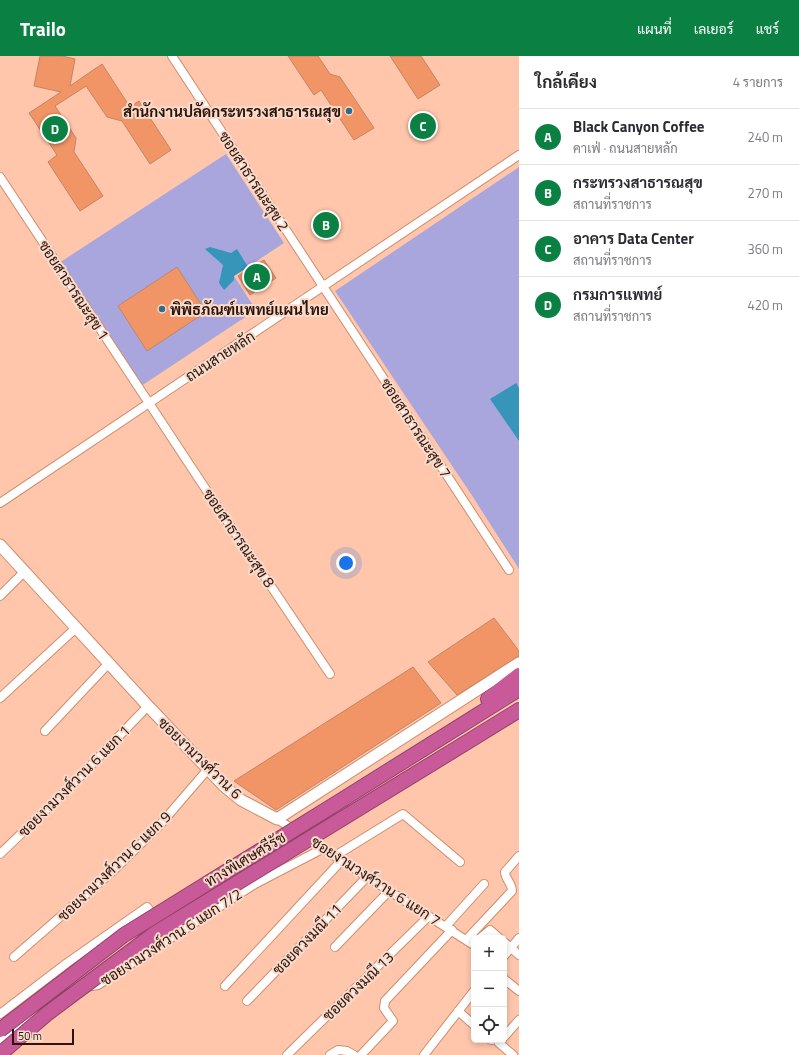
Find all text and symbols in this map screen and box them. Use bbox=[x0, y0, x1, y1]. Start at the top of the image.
text: Trailo bbox=[20, 14, 66, 43]
text: แผนที่ bbox=[637, 18, 672, 39]
text: เลเยอร์ bbox=[694, 18, 734, 39]
text: แชร์ bbox=[756, 18, 779, 39]
text: ใกล้เคียง bbox=[535, 69, 597, 95]
text: 4 รายการ bbox=[733, 72, 783, 92]
place label: สำนักงานปลัดกระทรวงสาธารณสุข bbox=[123, 100, 341, 123]
marker: สำนักงานปลัดกระทรวงสาธารณสุข bbox=[344, 106, 354, 116]
pin: C bbox=[410, 111, 436, 141]
pin: D bbox=[42, 114, 68, 144]
text: Black Canyon Coffee bbox=[573, 115, 705, 138]
street label: ซอยสาธารณะสุข 2 bbox=[213, 126, 295, 236]
text: A bbox=[544, 127, 552, 147]
text: 240 m bbox=[747, 127, 783, 147]
text: คาเฟ่ · ถนนสายหลัก bbox=[573, 138, 678, 158]
text: กระทรวงสาธารณสุข bbox=[573, 171, 703, 194]
text: B bbox=[544, 183, 552, 203]
text: 270 m bbox=[747, 183, 783, 203]
text: สถานที่ราชการ bbox=[573, 194, 652, 214]
pin: B bbox=[313, 210, 339, 240]
text: อาคาร Data Center bbox=[573, 227, 694, 250]
street label: ซอยสาธารณะสุข 1 bbox=[33, 235, 115, 345]
text: C bbox=[544, 239, 552, 259]
text: 360 m bbox=[747, 239, 783, 259]
text: สถานที่ราชการ bbox=[573, 250, 652, 270]
pin: A bbox=[244, 262, 270, 292]
text: กรมการแพทย์ bbox=[573, 283, 662, 306]
text: D bbox=[544, 295, 552, 315]
text: 420 m bbox=[747, 295, 783, 315]
place label: พิพิธภัณฑ์แพทย์แผนไทย bbox=[170, 298, 329, 321]
marker: พิพิธภัณฑ์แพทย์แผนไทย bbox=[157, 304, 167, 314]
text: สถานที่ราชการ bbox=[573, 306, 652, 326]
street label: ถนนสายหลัก bbox=[180, 325, 260, 387]
street label: ซอยสาธารณะสุข 7 bbox=[375, 373, 457, 483]
street label: ซอยสาธารณะสุข 8 bbox=[197, 484, 281, 592]
your location bbox=[336, 553, 356, 573]
street label: ซอยงามวงศ์วาน 6 bbox=[153, 712, 247, 804]
street label: ซอยงามวงศ์วาน 6 แยก 1 bbox=[13, 720, 135, 842]
street label: ซอยงามวงศ์วาน 6 แยก 9 bbox=[52, 805, 176, 927]
street label: ทางพิเศษศรีรัช bbox=[200, 826, 290, 892]
street label: ซอยงามวงศ์วาน 6 แยก 7 bbox=[307, 830, 445, 932]
street label: ซอยงามวงศ์วาน 6 แยก 7/2 bbox=[95, 882, 247, 992]
street label: ซอยดวงมณี 11 bbox=[267, 898, 347, 980]
map controls bbox=[471, 935, 507, 1043]
button: + bbox=[471, 935, 507, 971]
street label: ซอยดวงมณี 13 bbox=[317, 946, 399, 1026]
button: − bbox=[471, 971, 507, 1007]
button: locate bbox=[471, 1007, 507, 1043]
scale bar bbox=[12, 1027, 74, 1046]
text: 50 m bbox=[18, 1028, 42, 1044]

